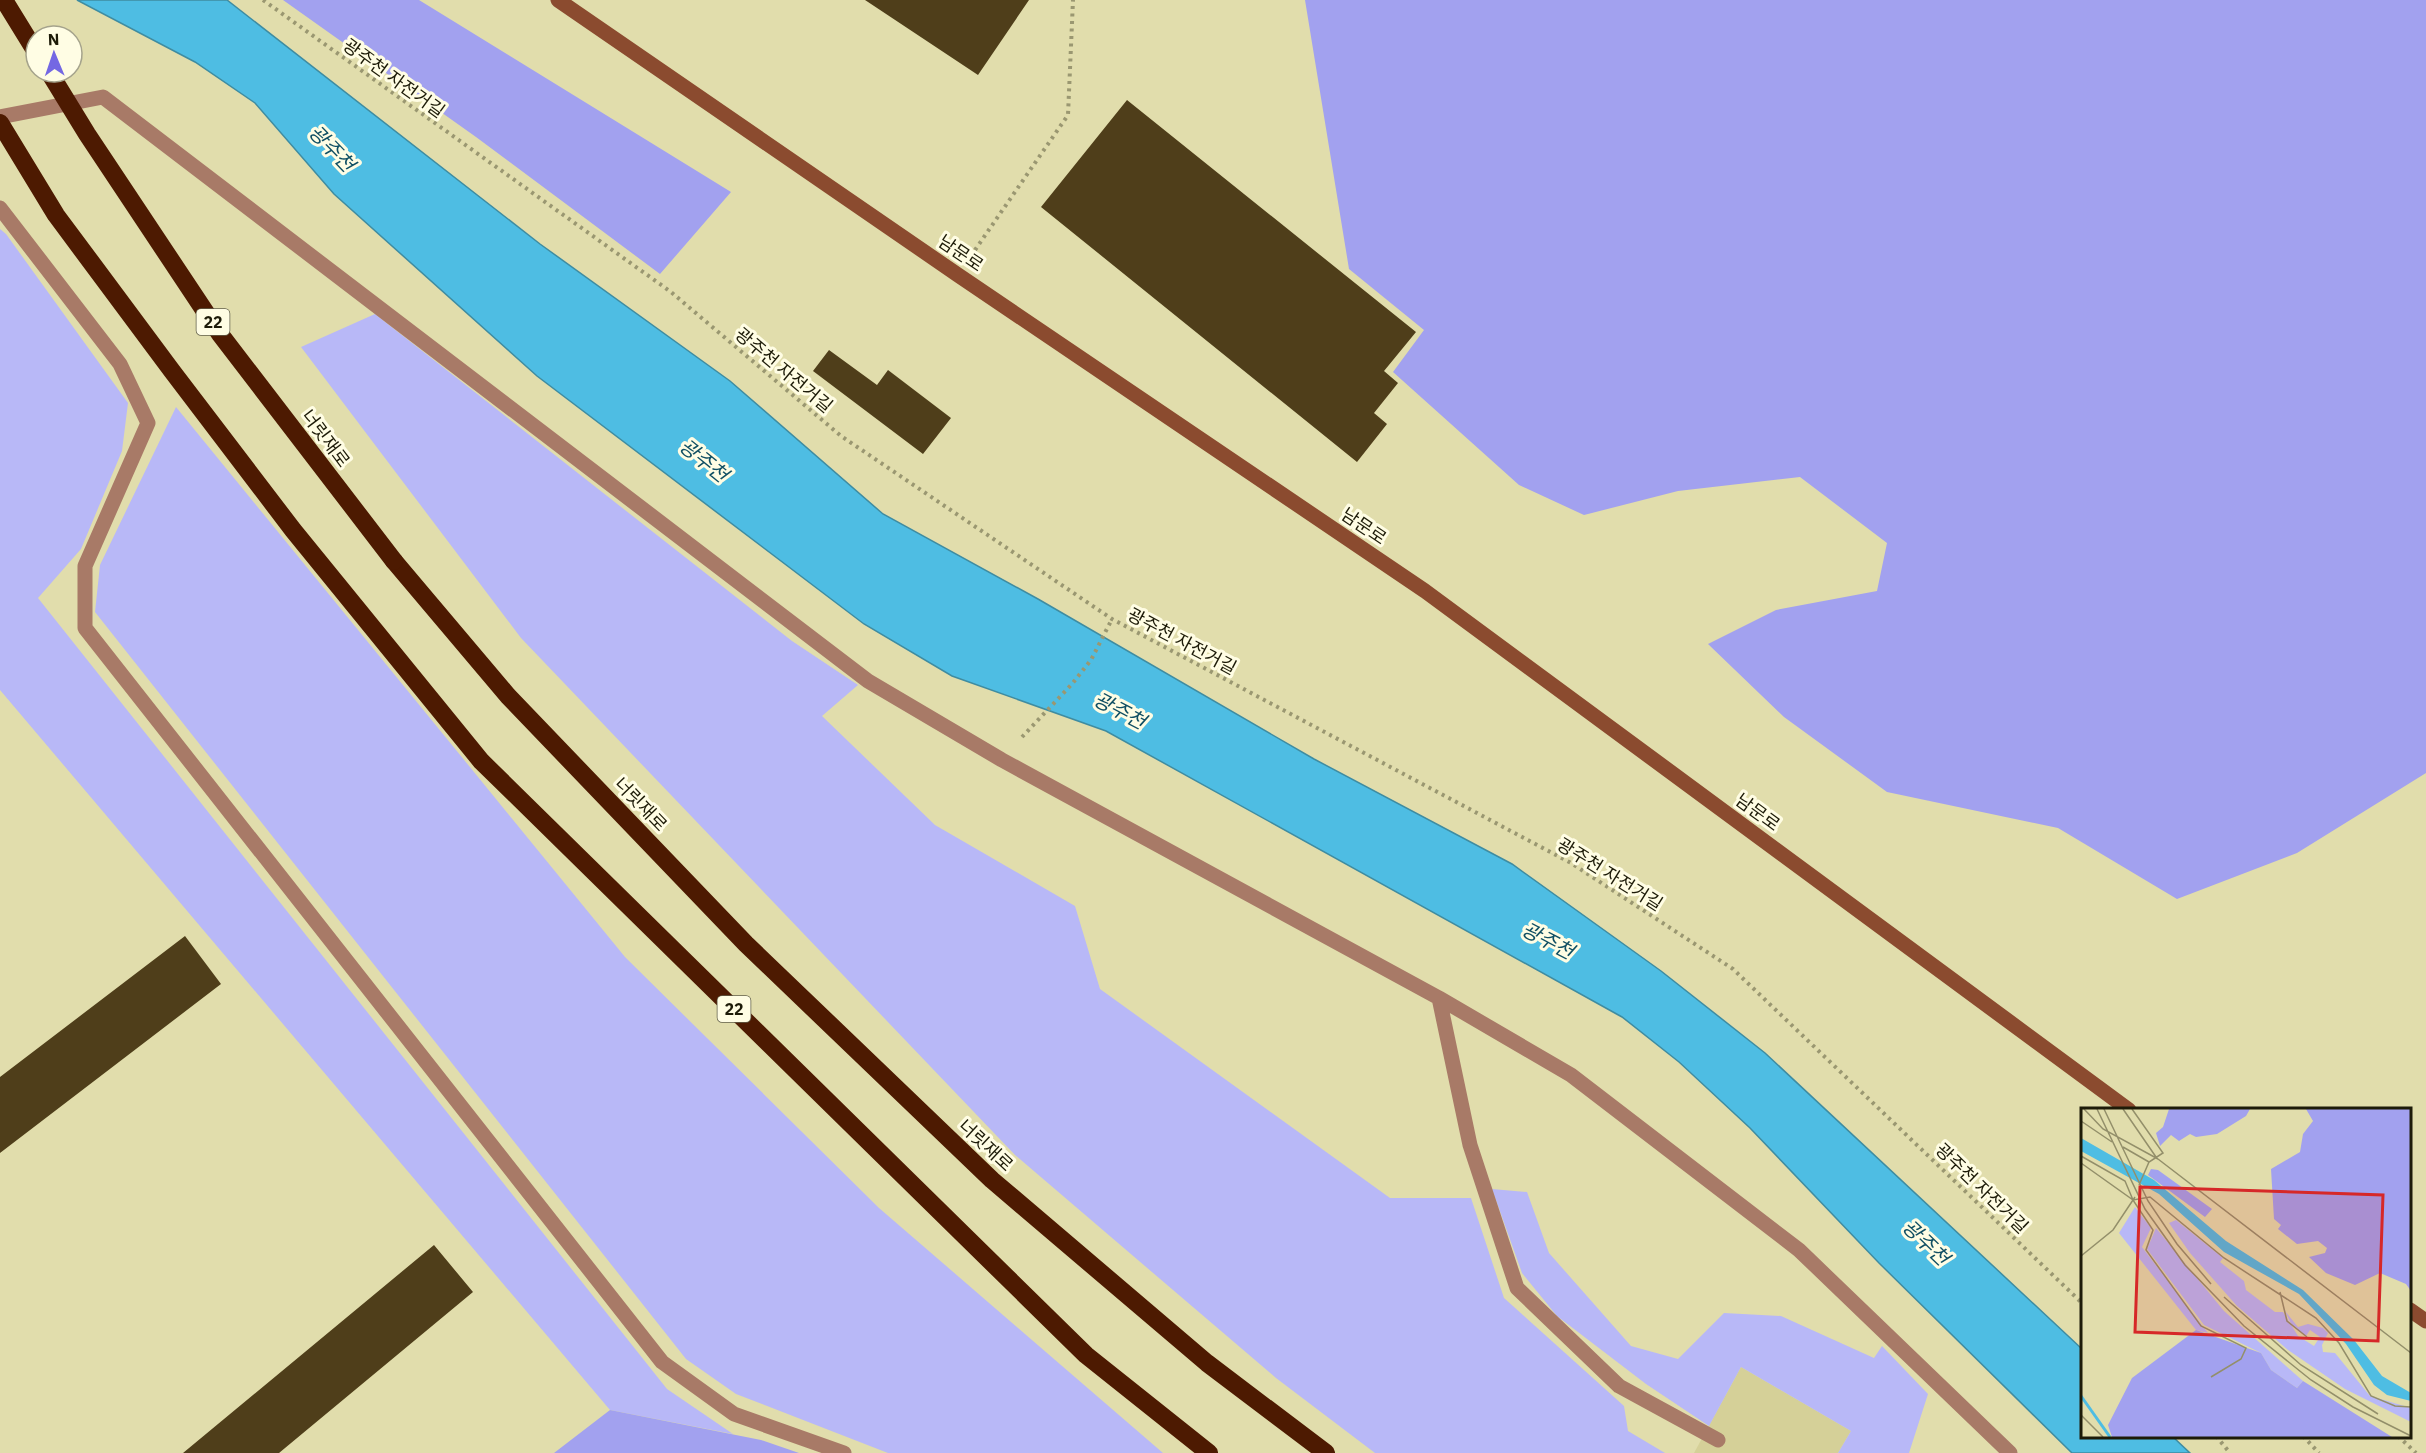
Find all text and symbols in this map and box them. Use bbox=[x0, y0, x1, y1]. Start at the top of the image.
north arrow bbox=[24, 24, 84, 84]
text: N bbox=[47, 29, 60, 49]
street label: 광주천 자전거길 bbox=[339, 33, 449, 123]
water label: 광주천 bbox=[303, 119, 363, 179]
street label: 남문로 bbox=[934, 230, 988, 276]
road number: 22 bbox=[196, 309, 230, 335]
street label: 광주천 자전거길 bbox=[731, 323, 837, 417]
street label: 너릿재로 bbox=[297, 405, 355, 471]
water label: 광주천 bbox=[674, 432, 736, 489]
street label: 남문로 bbox=[1337, 503, 1391, 549]
street label: 광주천 자전거길 bbox=[1124, 603, 1240, 679]
water label: 광주천 bbox=[1089, 685, 1153, 736]
street label: 너릿재로 bbox=[610, 772, 672, 836]
street label: 남문로 bbox=[1731, 788, 1785, 836]
street label: 광주천 자전거길 bbox=[1553, 832, 1667, 916]
water label: 광주천 bbox=[1517, 915, 1581, 966]
road number: 22 bbox=[718, 996, 750, 1022]
inset map bbox=[2081, 1108, 2411, 1438]
street label: 너릿재로 bbox=[954, 1114, 1018, 1176]
street label: 광주천 자전거길 bbox=[1931, 1138, 2033, 1238]
water label: 광주천 bbox=[1897, 1213, 1957, 1273]

